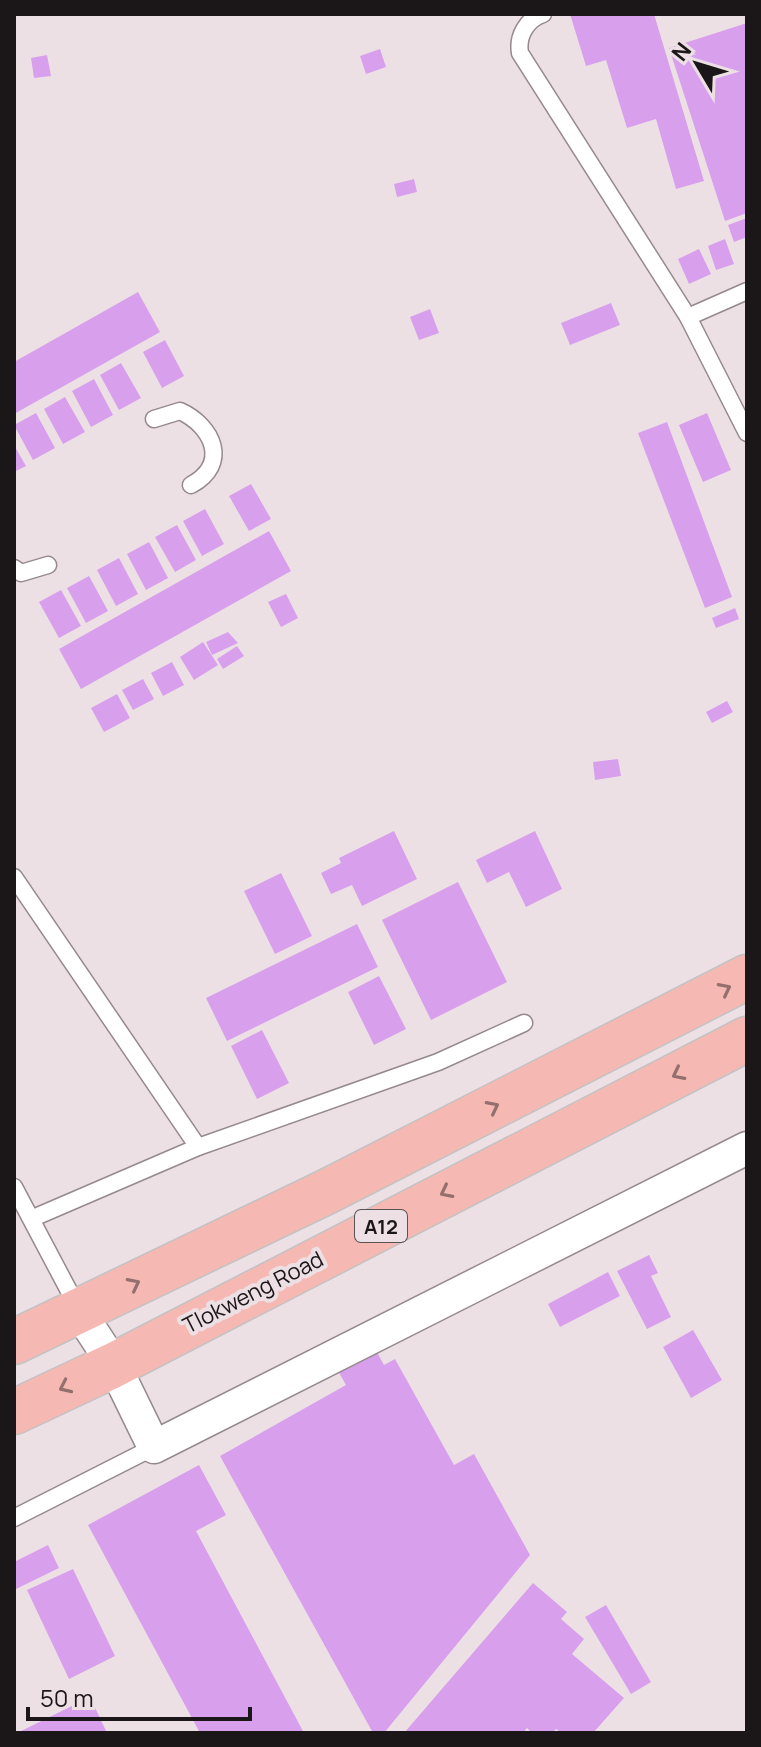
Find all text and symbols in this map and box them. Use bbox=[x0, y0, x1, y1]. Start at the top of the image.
north arrow bbox=[657, 24, 737, 104]
text: N bbox=[665, 36, 698, 67]
one-way arrow bbox=[716, 983, 731, 998]
one-way arrow bbox=[671, 1065, 686, 1080]
one-way arrow bbox=[485, 1101, 500, 1116]
one-way arrow bbox=[439, 1183, 454, 1198]
road number: A12 bbox=[355, 1210, 407, 1242]
street label: Tlokweng Road bbox=[178, 1244, 328, 1340]
one-way arrow bbox=[126, 1278, 141, 1293]
one-way arrow bbox=[59, 1377, 73, 1393]
scale bar bbox=[28, 1671, 250, 1721]
text: 50 m bbox=[40, 1681, 94, 1714]

